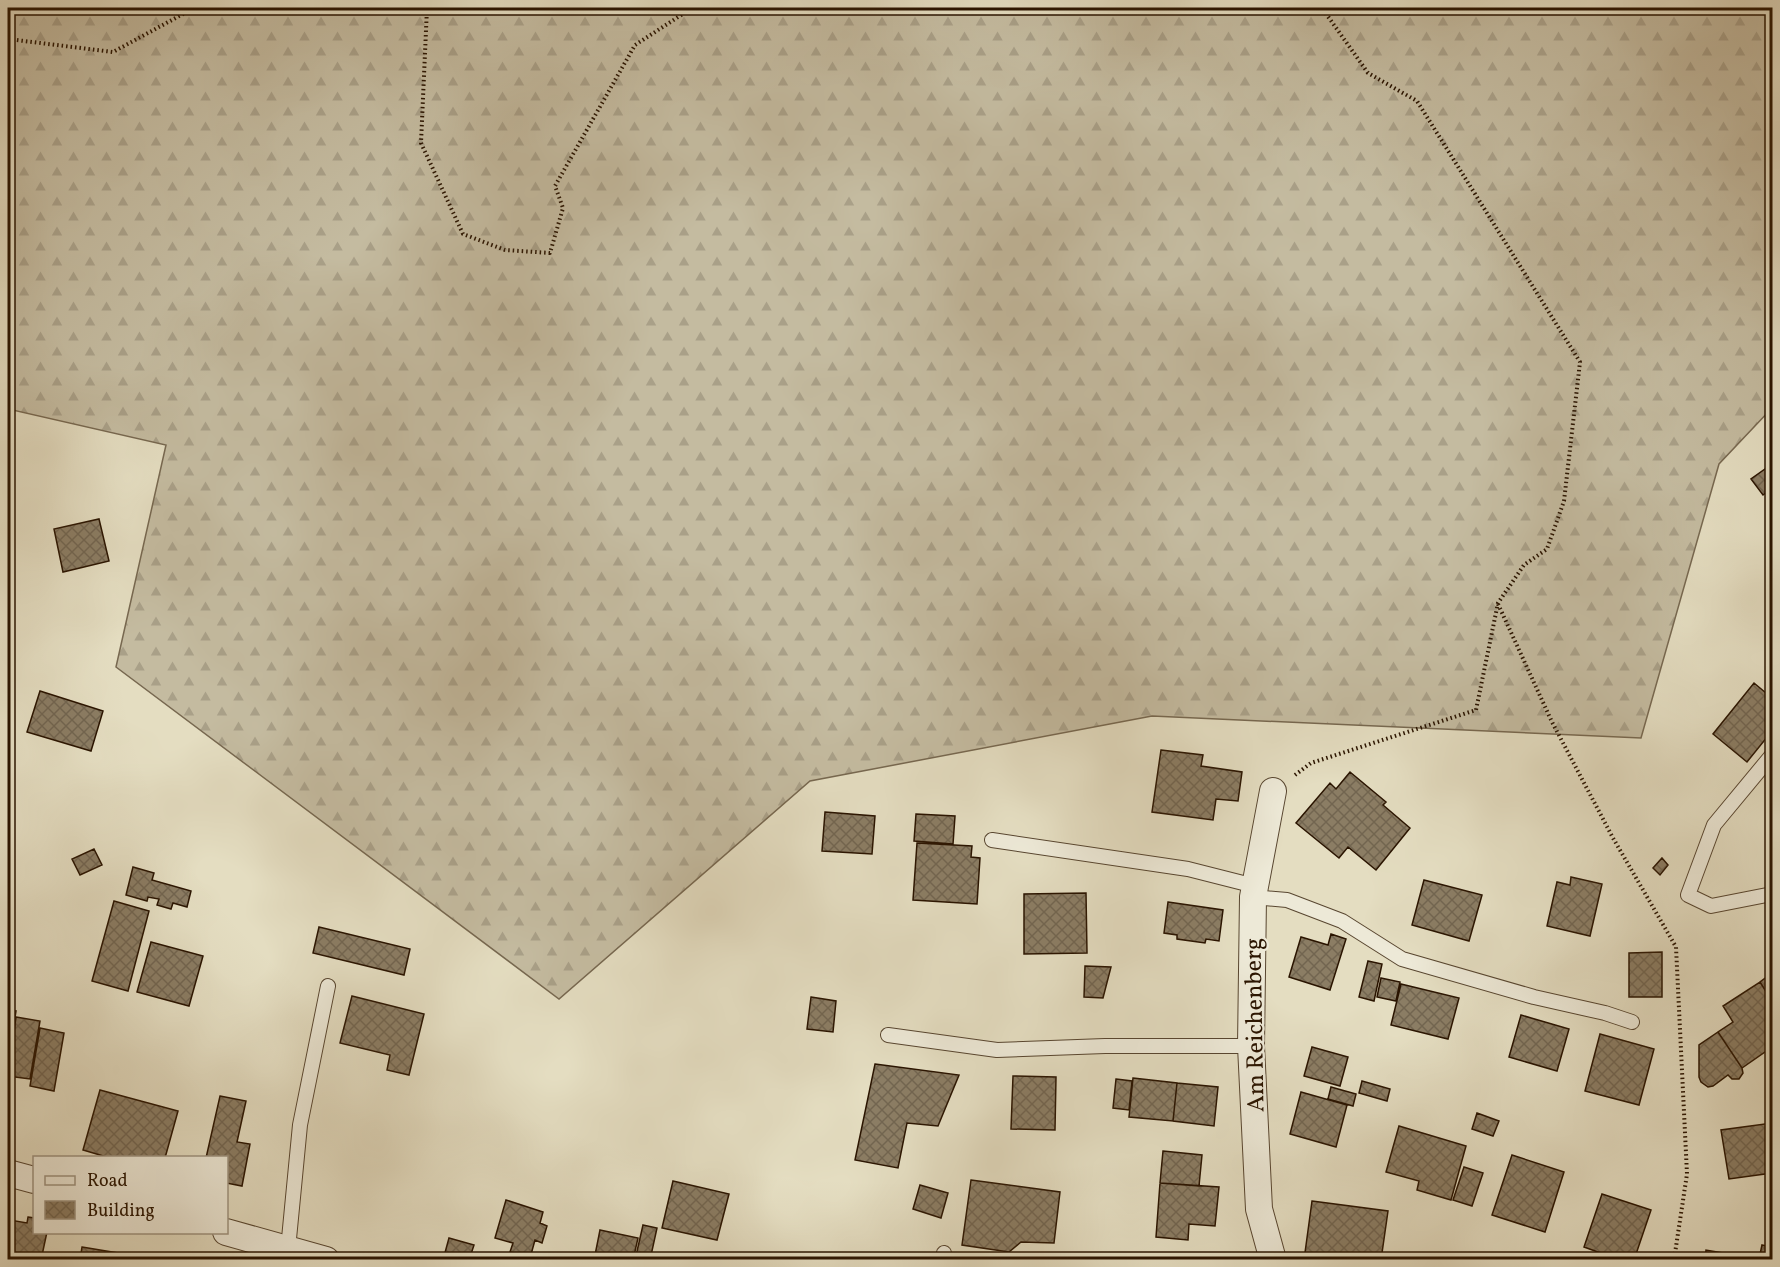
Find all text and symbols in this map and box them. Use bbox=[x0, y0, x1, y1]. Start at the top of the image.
street label: Am Reichenberg bbox=[1237, 937, 1275, 1112]
legend bbox=[33, 1156, 228, 1234]
text: Road bbox=[87, 1169, 128, 1194]
text: Building bbox=[87, 1199, 155, 1224]

